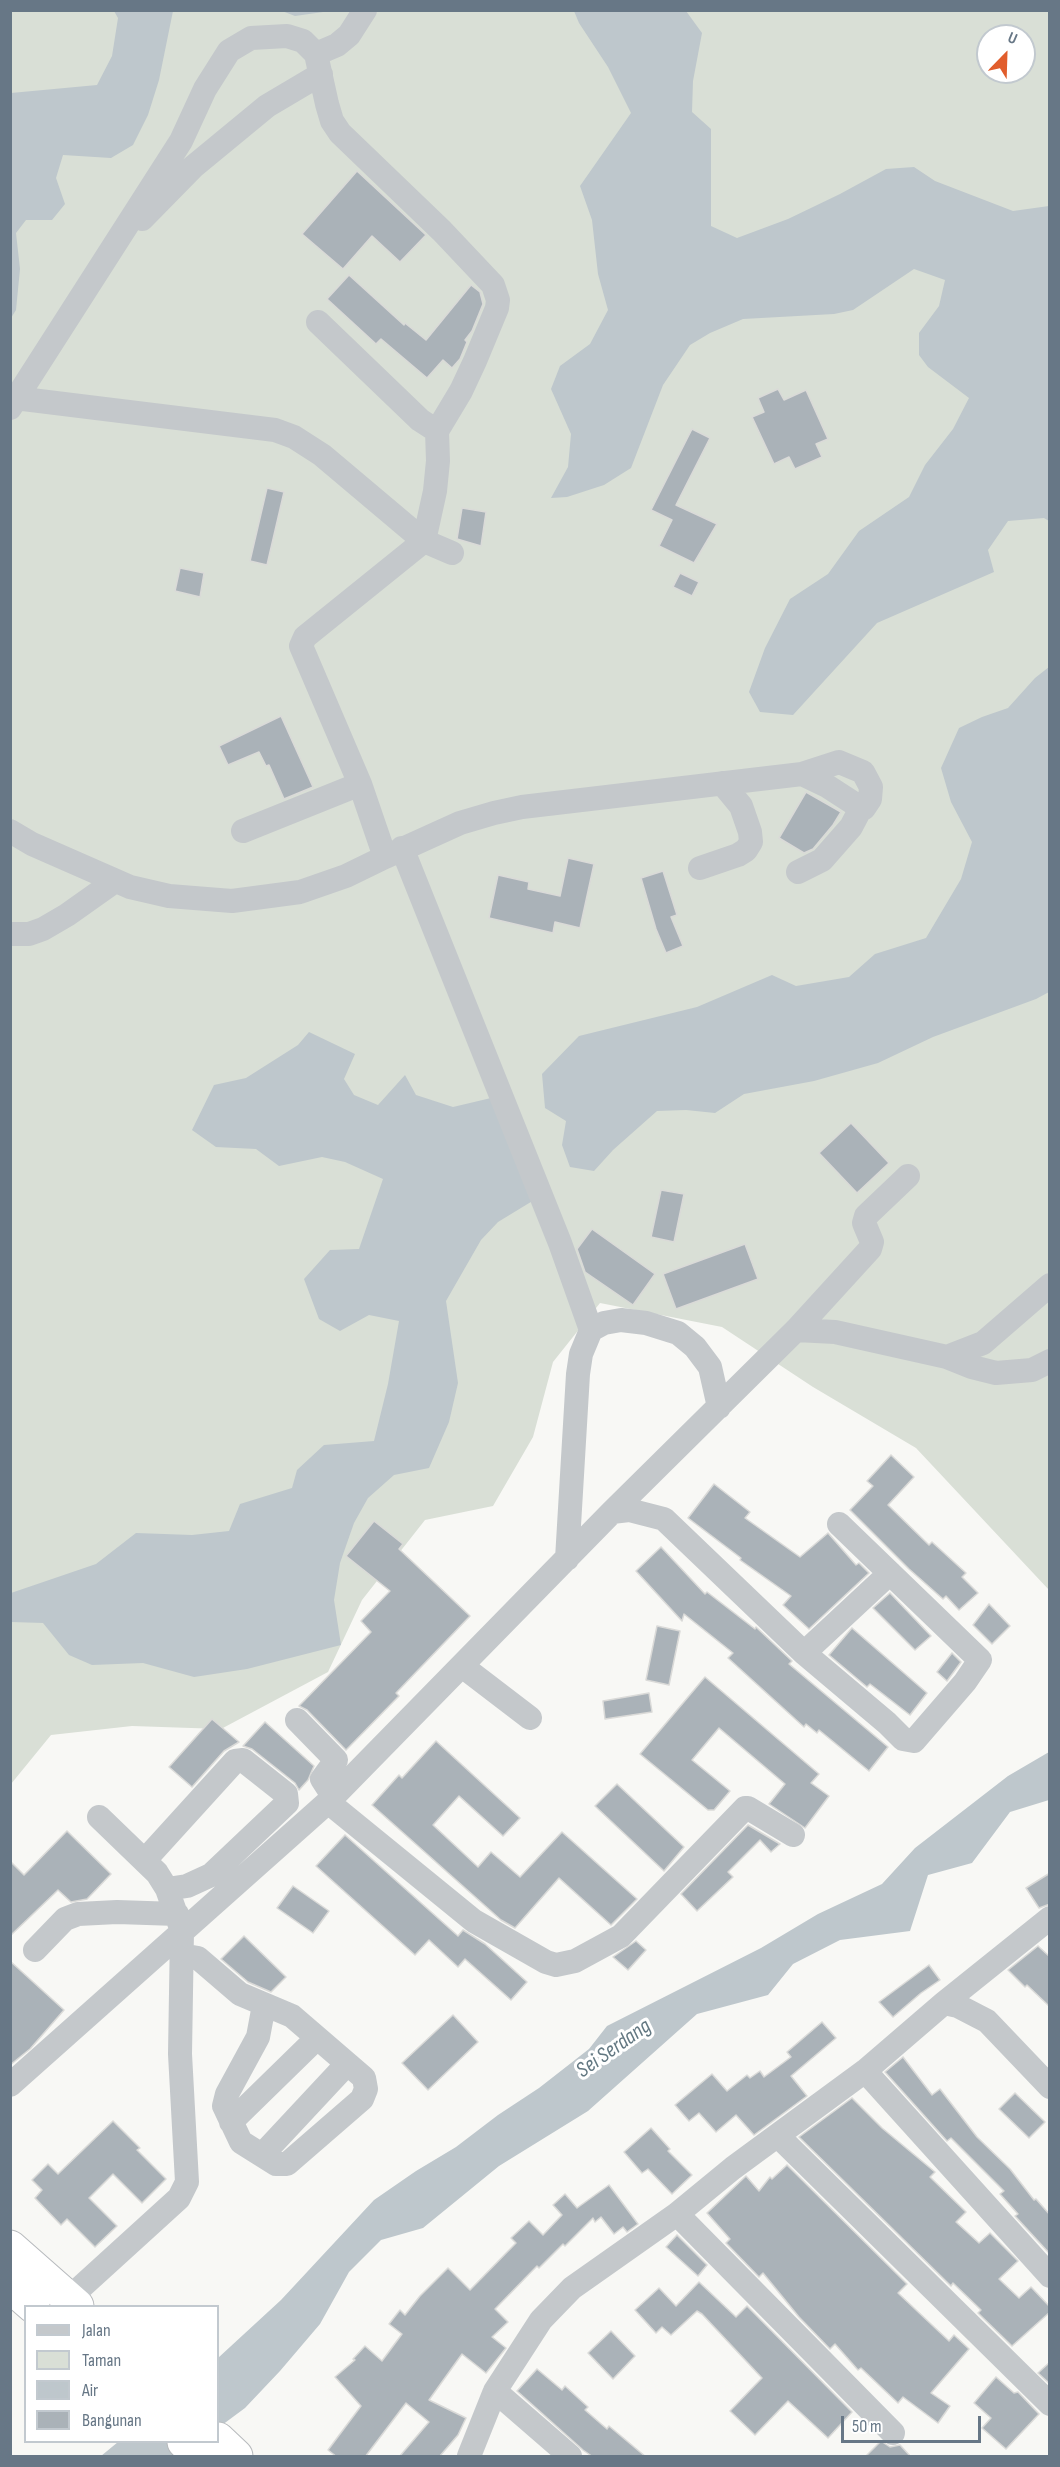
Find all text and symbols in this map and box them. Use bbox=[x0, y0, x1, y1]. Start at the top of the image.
north arrow bbox=[976, 24, 1036, 84]
text: U bbox=[1005, 28, 1020, 49]
water label: Sei Serdang bbox=[572, 2014, 656, 2084]
legend bbox=[24, 2305, 219, 2443]
text: Jalan bbox=[82, 2320, 111, 2341]
text: Taman bbox=[82, 2350, 121, 2371]
text: Air bbox=[82, 2380, 98, 2401]
scale bar bbox=[844, 2404, 984, 2442]
text: Bangunan bbox=[82, 2410, 142, 2431]
text: 50 m bbox=[852, 2416, 882, 2437]

